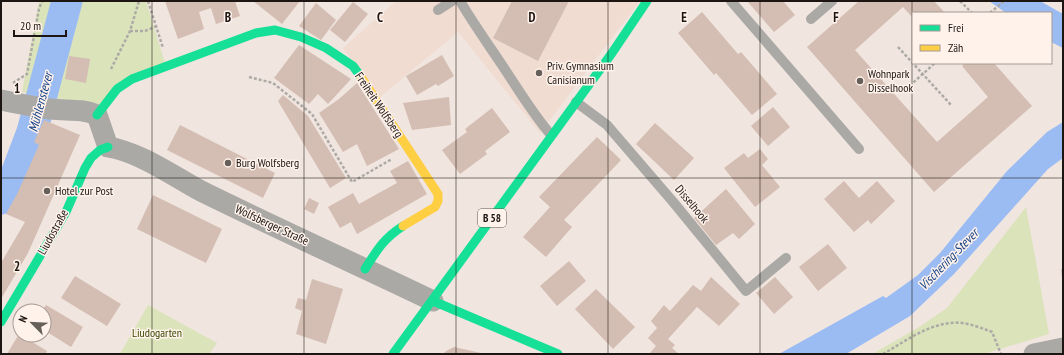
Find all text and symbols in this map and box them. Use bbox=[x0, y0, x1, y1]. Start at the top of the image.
text: B bbox=[225, 9, 231, 26]
text: C bbox=[377, 9, 383, 26]
text: D bbox=[529, 9, 536, 26]
text: E bbox=[681, 9, 687, 26]
text: F bbox=[833, 9, 839, 26]
scale bar bbox=[14, 12, 66, 38]
legend bbox=[912, 12, 1052, 64]
text: 20 m bbox=[20, 18, 41, 33]
text: Frei bbox=[948, 20, 964, 35]
text: Zäh bbox=[948, 40, 963, 55]
place label: Priv. Gymnasium Canisianum bbox=[547, 58, 614, 87]
place label: Wohnpark Disselhook bbox=[868, 66, 913, 95]
water label: Mühlenstever bbox=[24, 68, 57, 134]
marker: Priv. Gymnasium Canisianum bbox=[534, 68, 544, 78]
street label: Freiheit Wolfsberg bbox=[352, 69, 407, 140]
marker: Wohnpark Disselhook bbox=[855, 76, 865, 86]
text: 1 bbox=[14, 80, 20, 97]
place label: Burg Wolfsberg bbox=[236, 155, 299, 170]
marker: Burg Wolfsberg bbox=[223, 158, 233, 168]
street label: Disselhook bbox=[672, 182, 713, 226]
place label: Hotel zur Post bbox=[55, 183, 114, 198]
marker: Hotel zur Post bbox=[42, 186, 52, 196]
street label: Wolfsberger Straße bbox=[233, 201, 311, 248]
street label: Liudostraße bbox=[34, 206, 71, 257]
road number: B 58 bbox=[478, 209, 506, 227]
water label: Vischering-Stever bbox=[915, 223, 983, 294]
text: 2 bbox=[14, 258, 20, 275]
north arrow bbox=[12, 303, 52, 343]
text: N bbox=[15, 313, 30, 324]
park label: Liudogarten bbox=[132, 325, 182, 340]

